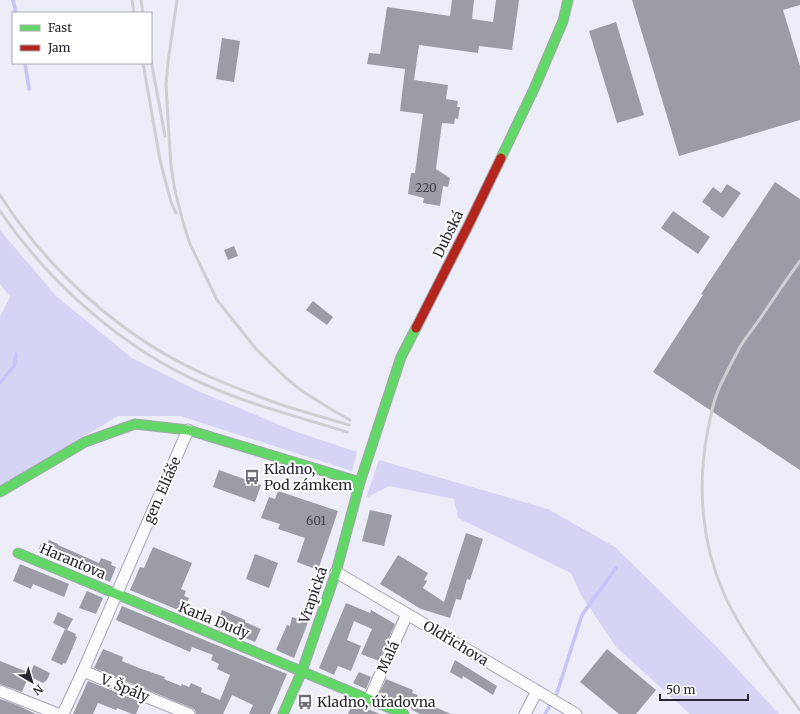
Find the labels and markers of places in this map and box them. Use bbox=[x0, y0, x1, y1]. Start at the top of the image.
place label: Kladno, Pod zámkem bbox=[264, 460, 352, 494]
bus stop icon: Kladno, Pod zámkem bbox=[243, 468, 261, 486]
bus stop icon: Kladno, úřadovna bbox=[296, 693, 314, 711]
place label: Kladno, úřadovna bbox=[317, 693, 436, 711]

